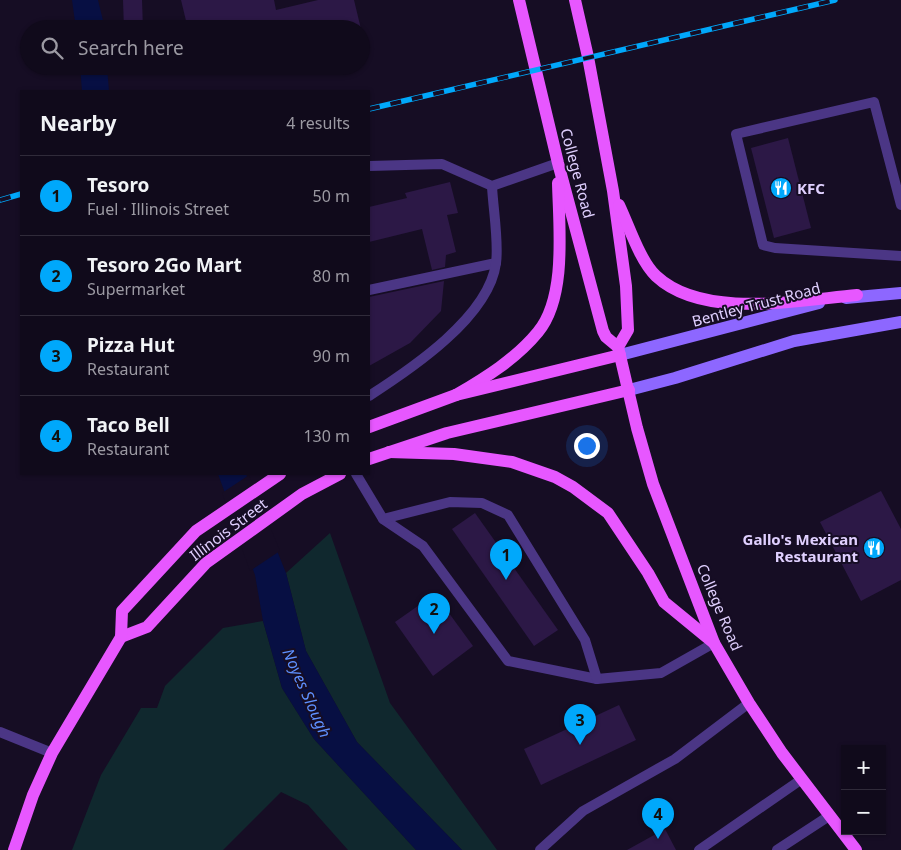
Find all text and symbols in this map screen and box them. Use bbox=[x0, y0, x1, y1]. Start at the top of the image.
search box bbox=[20, 20, 370, 75]
icon: search bbox=[38, 34, 66, 62]
text: Search here bbox=[78, 35, 184, 61]
text: Nearby bbox=[40, 109, 116, 137]
text: 4 results bbox=[286, 112, 350, 134]
street label: College Road bbox=[556, 126, 600, 220]
text: Tesoro bbox=[87, 172, 149, 198]
restaurant icon: KFC bbox=[769, 176, 793, 200]
place label: KFC bbox=[797, 178, 825, 198]
text: 1 bbox=[51, 185, 61, 207]
text: 50 m bbox=[313, 185, 350, 207]
text: Fuel · Illinois Street bbox=[87, 198, 229, 220]
text: Tesoro 2Go Mart bbox=[87, 252, 242, 278]
text: 2 bbox=[51, 265, 61, 287]
text: 80 m bbox=[313, 265, 350, 287]
street label: Bentley Trust Road bbox=[690, 277, 822, 331]
text: Supermarket bbox=[87, 278, 185, 300]
text: Pizza Hut bbox=[87, 332, 175, 358]
text: 3 bbox=[51, 345, 61, 367]
text: 90 m bbox=[313, 345, 350, 367]
text: Restaurant bbox=[87, 358, 169, 380]
text: Taco Bell bbox=[87, 412, 170, 438]
text: 4 bbox=[51, 425, 61, 447]
text: 130 m bbox=[303, 425, 350, 447]
your location bbox=[574, 433, 600, 459]
text: Restaurant bbox=[87, 438, 169, 460]
street label: Illinois Street bbox=[185, 493, 271, 565]
place label: Gallo's Mexican Restaurant bbox=[743, 529, 858, 566]
restaurant icon: Gallo's Mexican Restaurant bbox=[862, 536, 886, 560]
pin: 1 bbox=[490, 539, 522, 580]
street label: College Road bbox=[693, 561, 747, 653]
pin: 2 bbox=[418, 593, 450, 634]
water label: Noyes Slough bbox=[278, 645, 336, 741]
pin: 3 bbox=[564, 704, 596, 745]
map controls bbox=[841, 745, 886, 835]
button: + bbox=[841, 745, 886, 790]
button: − bbox=[841, 790, 886, 835]
pin: 4 bbox=[642, 798, 674, 839]

